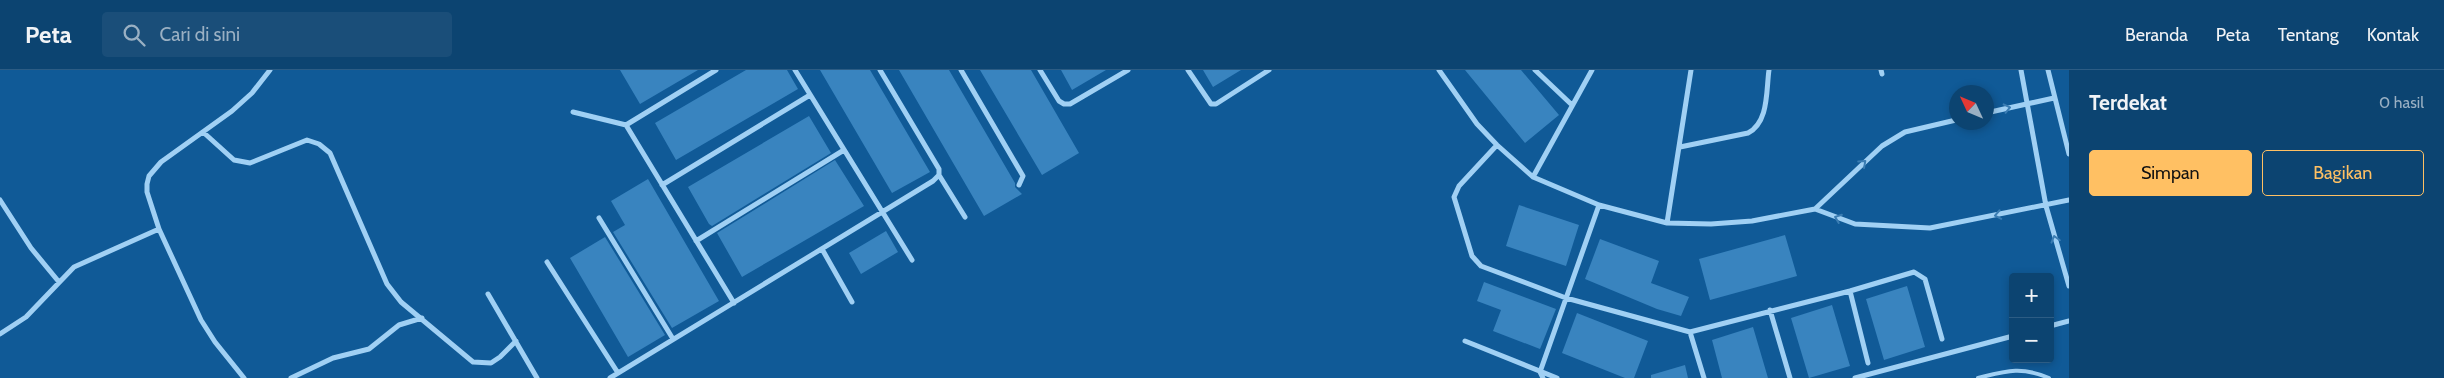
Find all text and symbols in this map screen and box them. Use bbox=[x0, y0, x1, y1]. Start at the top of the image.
search box bbox=[102, 12, 452, 57]
text: Peta bbox=[25, 20, 72, 49]
icon: search bbox=[120, 21, 148, 49]
text: Cari di sini bbox=[160, 23, 240, 46]
text: Beranda bbox=[2125, 24, 2188, 46]
text: Peta bbox=[2216, 24, 2250, 46]
text: Tentang bbox=[2278, 24, 2339, 46]
text: Kontak bbox=[2367, 24, 2419, 46]
north arrow bbox=[1949, 85, 1994, 130]
text: Terdekat bbox=[2089, 90, 2167, 115]
text: 0 hasil bbox=[2379, 93, 2424, 112]
one-way arrow bbox=[2002, 103, 2011, 114]
button: Simpan bbox=[2089, 150, 2252, 196]
button: Bagikan bbox=[2262, 150, 2424, 196]
one-way arrow bbox=[1858, 160, 1867, 169]
one-way arrow bbox=[1994, 209, 2003, 220]
one-way arrow bbox=[1834, 213, 1843, 224]
one-way arrow bbox=[2051, 235, 2061, 243]
map controls bbox=[2009, 273, 2054, 363]
button: + bbox=[2009, 273, 2054, 318]
button: − bbox=[2009, 318, 2054, 363]

